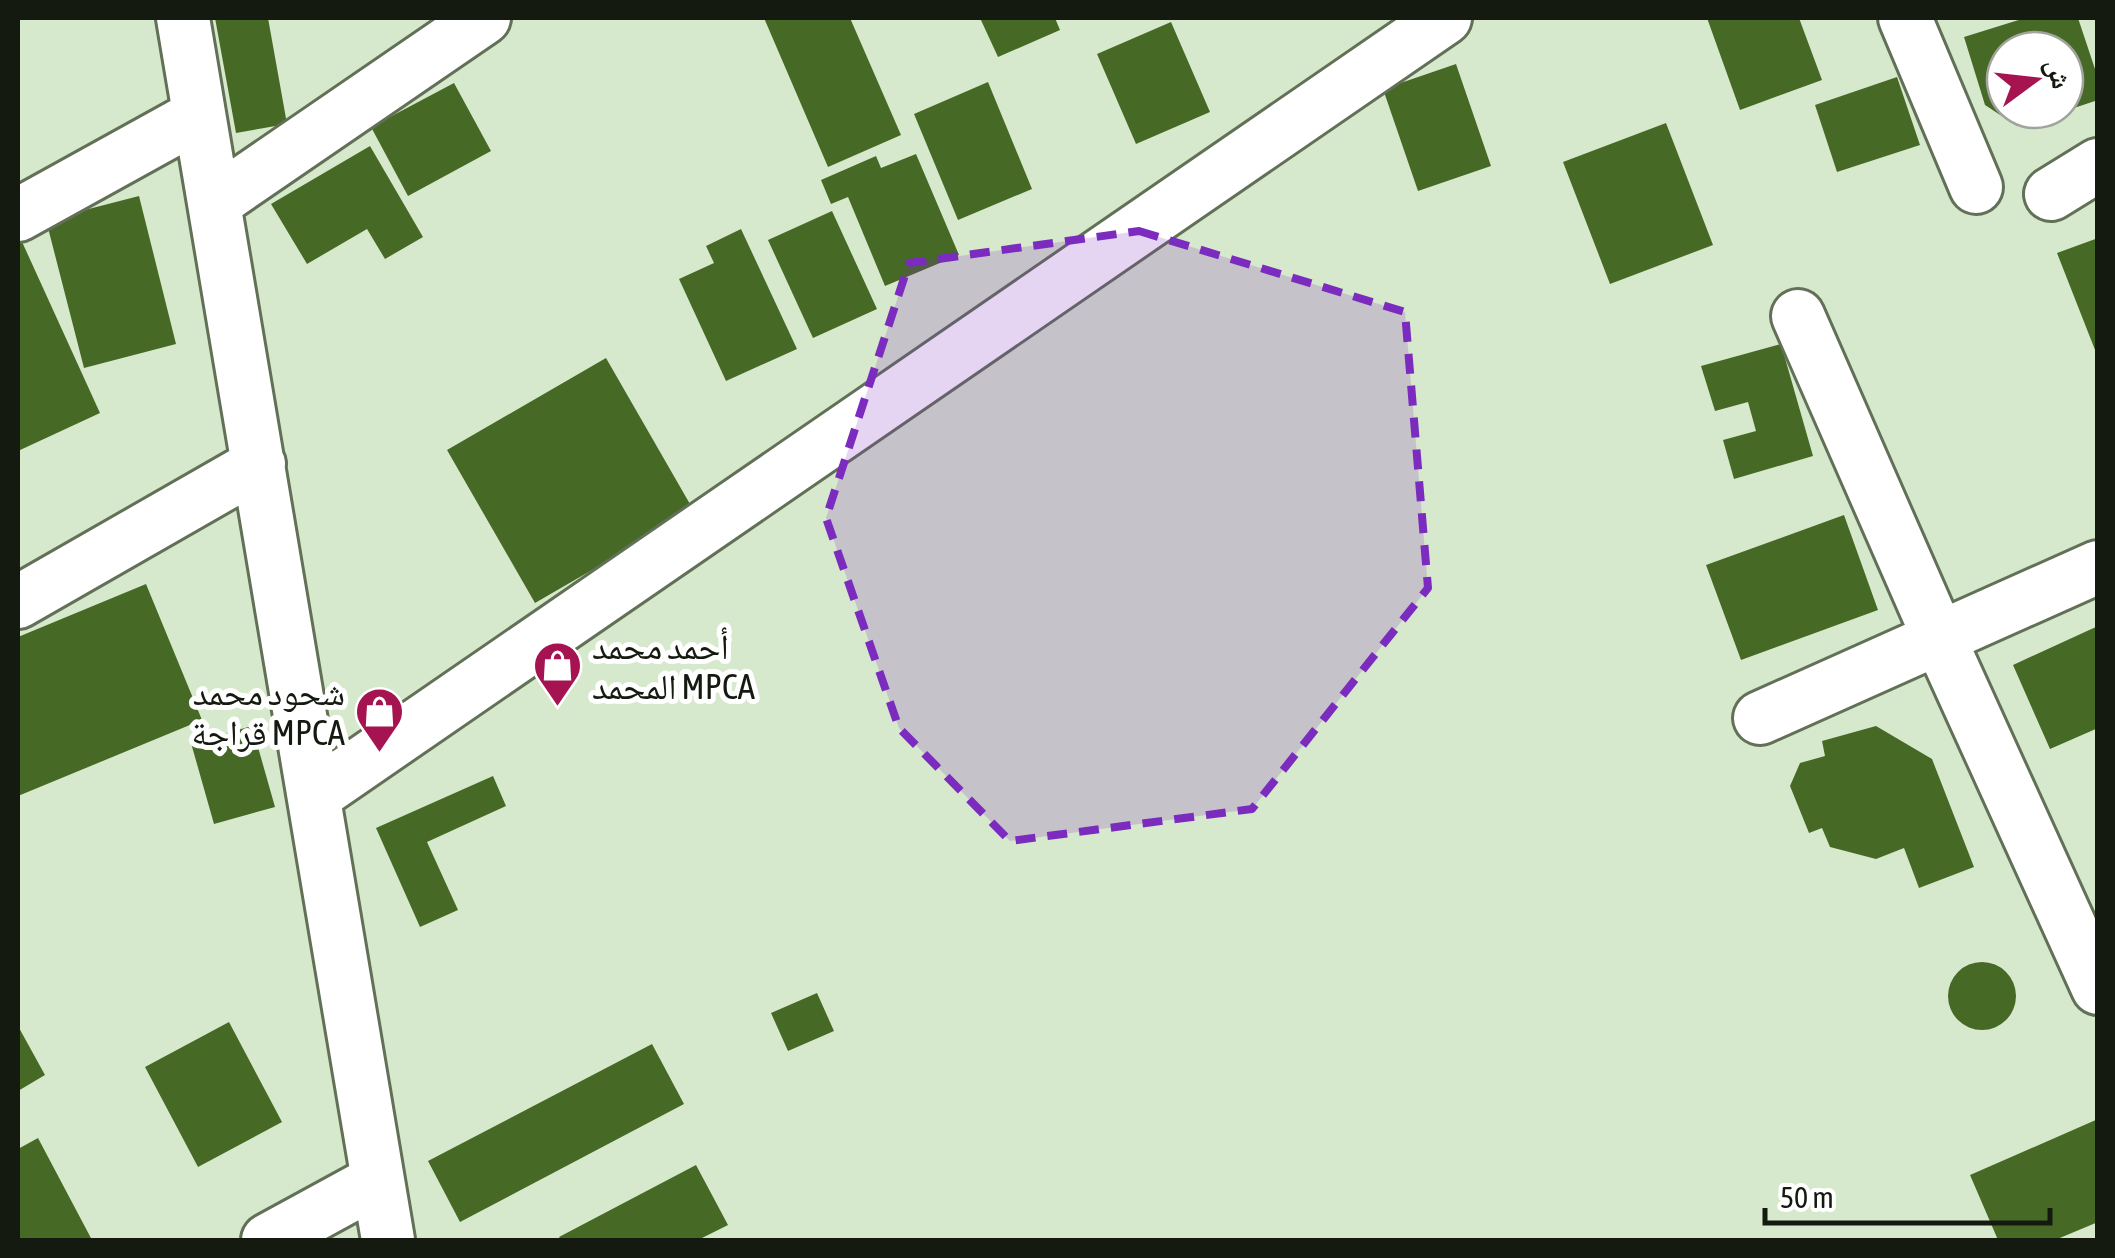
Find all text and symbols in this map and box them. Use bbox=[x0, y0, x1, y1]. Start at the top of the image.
north arrow bbox=[1985, 30, 2085, 130]
text: ش bbox=[2039, 55, 2078, 92]
place label: أحمد محمد المحمد MPCA bbox=[592, 626, 756, 706]
shop icon: أحمد محمد المحمد MPCA bbox=[531, 640, 583, 708]
place label: شحود محمد قراجة MPCA bbox=[191, 672, 346, 752]
shop icon: شحود محمد قراجة MPCA bbox=[354, 686, 406, 754]
scale bar bbox=[1765, 1163, 2050, 1225]
text: 50 m bbox=[1780, 1180, 1834, 1214]

